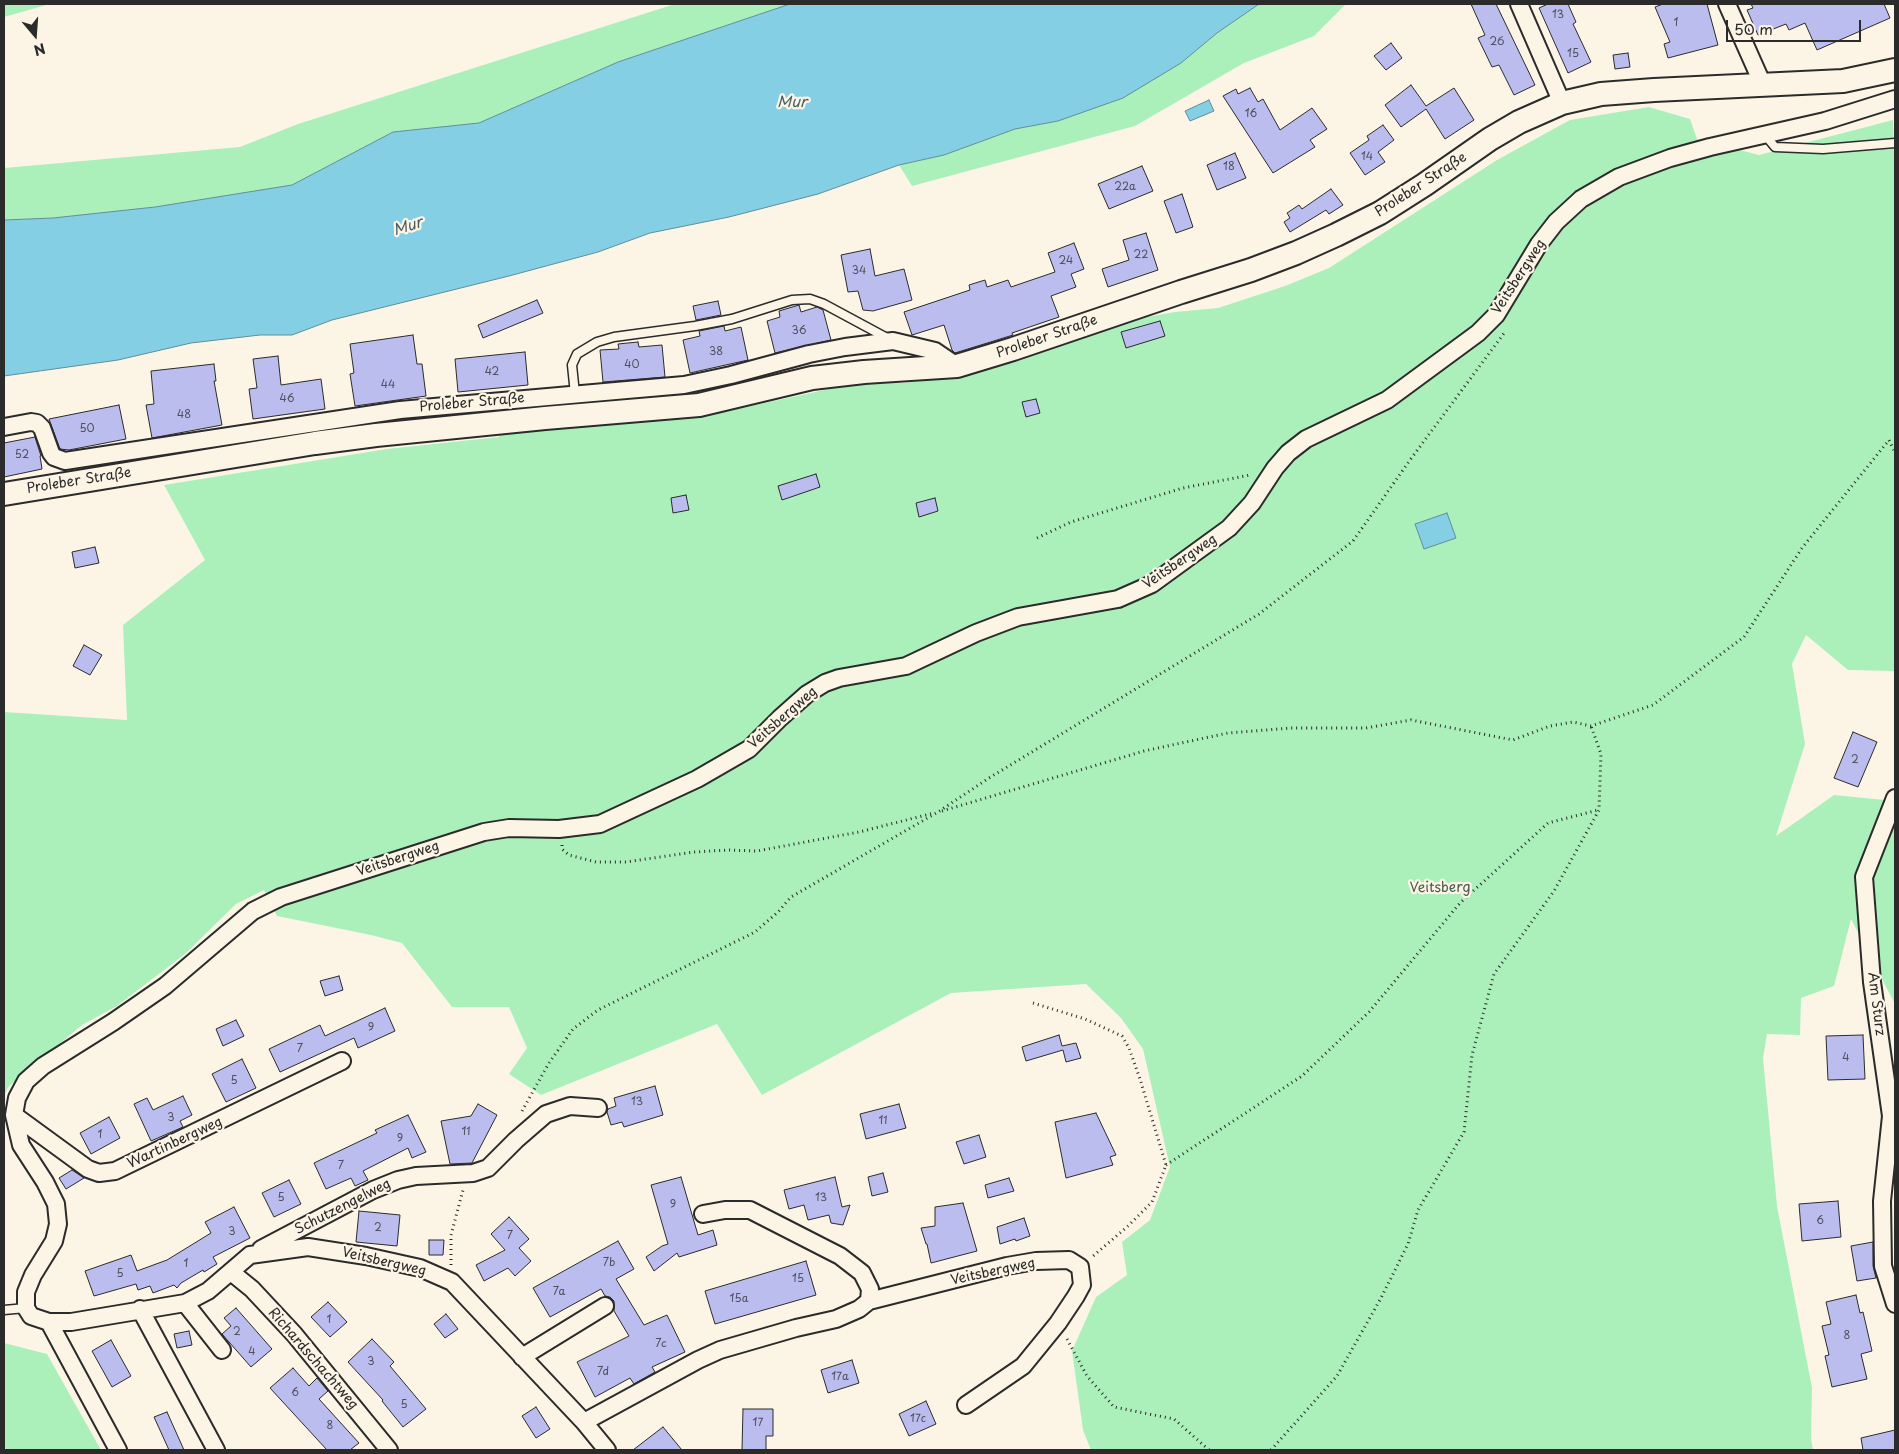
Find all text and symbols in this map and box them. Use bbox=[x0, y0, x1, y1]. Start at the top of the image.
house number: 13 bbox=[1552, 8, 1564, 22]
north arrow bbox=[10, 10, 60, 60]
scale bar bbox=[1729, 10, 1864, 42]
house number: 1 bbox=[1674, 16, 1678, 30]
text: 50 m bbox=[1734, 17, 1773, 40]
house number: 26 bbox=[1489, 35, 1505, 49]
text: N bbox=[31, 38, 48, 61]
house number: 15 bbox=[1567, 47, 1579, 61]
water label: Mur bbox=[777, 94, 807, 112]
house number: 16 bbox=[1245, 107, 1257, 121]
street label: Proleber Straße bbox=[1372, 149, 1470, 221]
house number: 14 bbox=[1361, 150, 1373, 164]
house number: 18 bbox=[1223, 160, 1235, 174]
house number: 22a bbox=[1114, 180, 1136, 194]
water label: Mur bbox=[391, 214, 425, 240]
street label: Veitsbergweg bbox=[1488, 236, 1550, 318]
house number: 22 bbox=[1134, 248, 1148, 262]
house number: 24 bbox=[1059, 254, 1073, 268]
house number: 34 bbox=[852, 264, 866, 278]
street label: Proleber Straße bbox=[994, 312, 1100, 362]
house number: 36 bbox=[792, 324, 806, 338]
house number: 38 bbox=[709, 345, 723, 359]
house number: 40 bbox=[624, 358, 640, 372]
house number: 42 bbox=[485, 365, 499, 379]
house number: 44 bbox=[381, 378, 395, 392]
street label: Proleber Straße bbox=[419, 390, 525, 416]
house number: 46 bbox=[280, 392, 294, 406]
house number: 48 bbox=[177, 408, 191, 422]
house number: 50 bbox=[79, 422, 95, 436]
house number: 52 bbox=[15, 448, 29, 462]
street label: Proleber Straße bbox=[26, 464, 132, 498]
street label: Veitsbergweg bbox=[1140, 531, 1220, 593]
street label: Veitsbergweg bbox=[745, 683, 821, 753]
house number: 2 bbox=[1851, 753, 1859, 767]
street label: Veitsbergweg bbox=[354, 838, 442, 880]
park label: Veitsberg bbox=[1409, 880, 1471, 896]
street label: Am Sturz bbox=[1864, 971, 1888, 1037]
house number: 9 bbox=[368, 1021, 374, 1035]
house number: 7 bbox=[297, 1042, 303, 1056]
house number: 4 bbox=[1842, 1051, 1850, 1065]
house number: 5 bbox=[230, 1074, 238, 1088]
house number: 13 bbox=[631, 1095, 643, 1109]
house number: 3 bbox=[167, 1111, 175, 1125]
street label: Wartinbergweg bbox=[125, 1114, 225, 1172]
house number: 11 bbox=[878, 1114, 888, 1128]
house number: 11 bbox=[461, 1125, 471, 1139]
house number: 1 bbox=[98, 1128, 102, 1142]
house number: 9 bbox=[397, 1132, 403, 1146]
house number: 7 bbox=[338, 1159, 344, 1173]
street label: Schutzengelweg bbox=[292, 1176, 394, 1238]
house number: 5 bbox=[277, 1191, 285, 1205]
house number: 13 bbox=[815, 1191, 827, 1205]
house number: 9 bbox=[670, 1198, 676, 1212]
house number: 6 bbox=[1816, 1214, 1824, 1228]
house number: 2 bbox=[374, 1221, 382, 1235]
house number: 3 bbox=[228, 1225, 236, 1239]
house number: 7 bbox=[507, 1229, 513, 1243]
street label: Veitsbergweg bbox=[340, 1244, 428, 1280]
street label: Veitsbergweg bbox=[949, 1255, 1037, 1289]
house number: 7b bbox=[603, 1256, 615, 1270]
house number: 1 bbox=[184, 1257, 188, 1271]
house number: 5 bbox=[116, 1267, 124, 1281]
house number: 15 bbox=[792, 1272, 804, 1286]
house number: 7a bbox=[553, 1285, 565, 1299]
house number: 15a bbox=[730, 1292, 748, 1306]
street label: Richardschachtweg bbox=[264, 1305, 362, 1413]
house number: 1 bbox=[327, 1313, 331, 1327]
house number: 2 bbox=[233, 1325, 241, 1339]
house number: 8 bbox=[1844, 1329, 1850, 1343]
house number: 7c bbox=[655, 1337, 667, 1351]
house number: 4 bbox=[248, 1345, 256, 1359]
house number: 3 bbox=[367, 1355, 375, 1369]
house number: 7d bbox=[597, 1365, 609, 1379]
house number: 17a bbox=[831, 1370, 849, 1384]
house number: 6 bbox=[291, 1386, 299, 1400]
house number: 5 bbox=[400, 1398, 408, 1412]
house number: 17c bbox=[910, 1412, 926, 1426]
house number: 17 bbox=[753, 1416, 763, 1430]
house number: 8 bbox=[327, 1419, 333, 1433]

